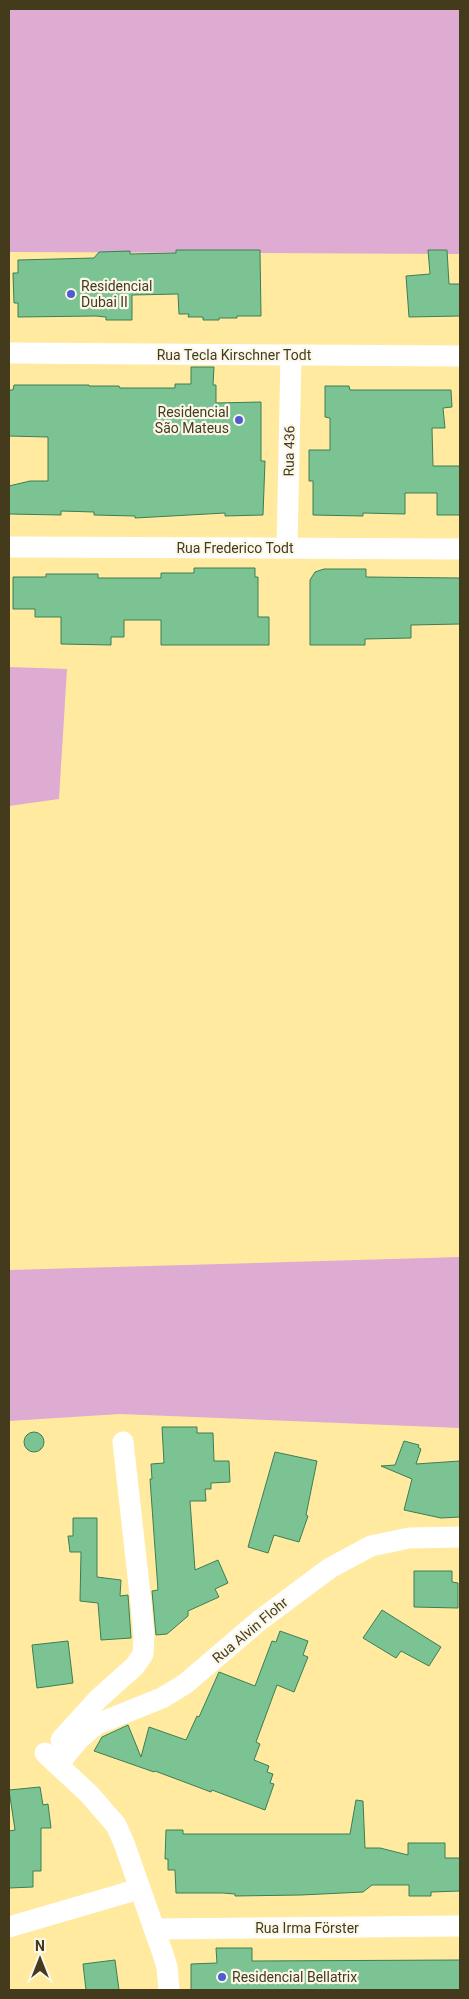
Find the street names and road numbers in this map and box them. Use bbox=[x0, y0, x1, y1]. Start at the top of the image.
street label: Rua Tecla Kirschner Todt bbox=[157, 347, 312, 363]
street label: Rua 436 bbox=[281, 425, 297, 477]
street label: Rua Frederico Todt bbox=[176, 540, 294, 556]
street label: Rua Alvin Flohr bbox=[209, 1594, 291, 1666]
street label: Rua Irma Förster bbox=[255, 1920, 359, 1936]

